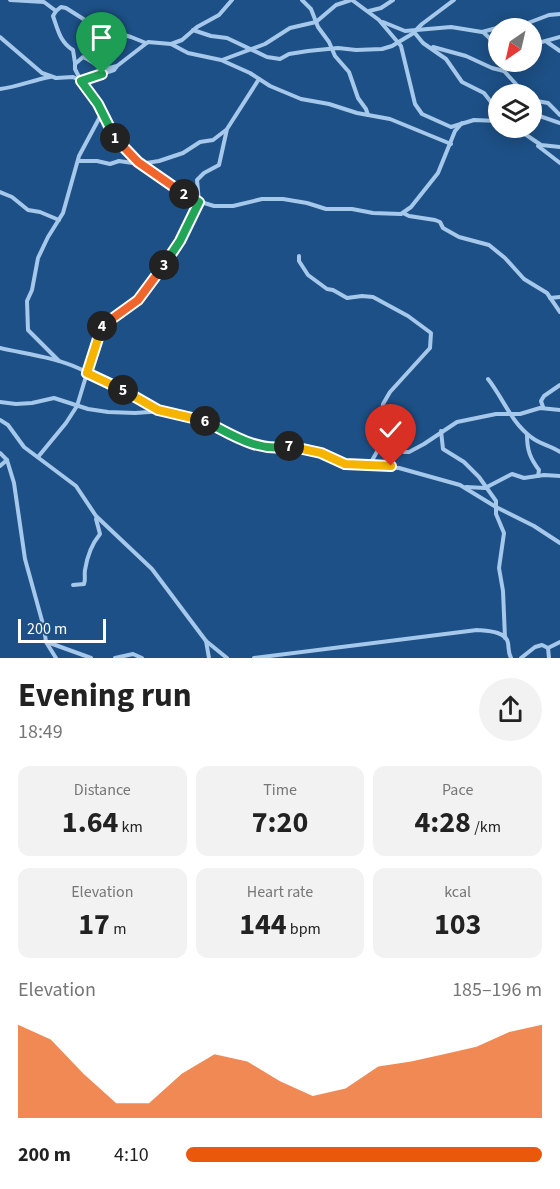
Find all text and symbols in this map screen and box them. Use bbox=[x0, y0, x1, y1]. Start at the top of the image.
pin bbox=[76, 12, 127, 74]
north arrow bbox=[488, 18, 542, 72]
map controls bbox=[488, 18, 542, 138]
icon: arrive bbox=[85, 21, 118, 54]
button: layers bbox=[488, 84, 542, 138]
pin: 1 bbox=[100, 123, 130, 153]
text: 1 bbox=[111, 127, 119, 149]
pin: 2 bbox=[169, 179, 199, 209]
text: 2 bbox=[180, 183, 188, 205]
pin: 3 bbox=[149, 250, 179, 280]
text: 3 bbox=[160, 254, 168, 276]
pin: 4 bbox=[87, 311, 117, 341]
text: 4 bbox=[98, 315, 106, 337]
pin: 5 bbox=[108, 375, 138, 405]
text: 5 bbox=[119, 379, 127, 401]
pin bbox=[365, 404, 416, 466]
pin: 6 bbox=[190, 406, 220, 436]
text: 6 bbox=[201, 410, 209, 432]
icon: check bbox=[374, 413, 407, 446]
pin: 7 bbox=[274, 431, 304, 461]
text: 7 bbox=[285, 435, 293, 457]
scale bar bbox=[18, 616, 106, 644]
text: 200 m bbox=[27, 618, 67, 640]
text: Evening run bbox=[18, 672, 192, 719]
button: share bbox=[479, 678, 542, 741]
text: 18:49 bbox=[18, 718, 63, 746]
text: Distance bbox=[74, 779, 131, 801]
text: Time bbox=[263, 779, 297, 801]
text: Pace bbox=[442, 779, 473, 801]
text: 1.64 bbox=[62, 801, 118, 844]
text: 7:20 bbox=[252, 801, 308, 844]
text: 4:28 bbox=[414, 801, 471, 844]
text: km bbox=[118, 816, 143, 838]
text: /km bbox=[471, 816, 501, 838]
text: Elevation bbox=[71, 881, 133, 903]
text: Heart rate bbox=[247, 881, 313, 903]
text: kcal bbox=[444, 881, 471, 903]
text: 17 bbox=[78, 903, 110, 946]
text: 144 bbox=[239, 903, 287, 946]
text: 103 bbox=[434, 903, 481, 946]
text: m bbox=[110, 918, 126, 940]
text: bpm bbox=[287, 918, 321, 940]
text: Elevation bbox=[18, 976, 96, 1004]
text: 185–196 m bbox=[452, 976, 542, 1004]
text: 200 m bbox=[18, 1141, 71, 1169]
text: 4:10 bbox=[114, 1141, 149, 1169]

